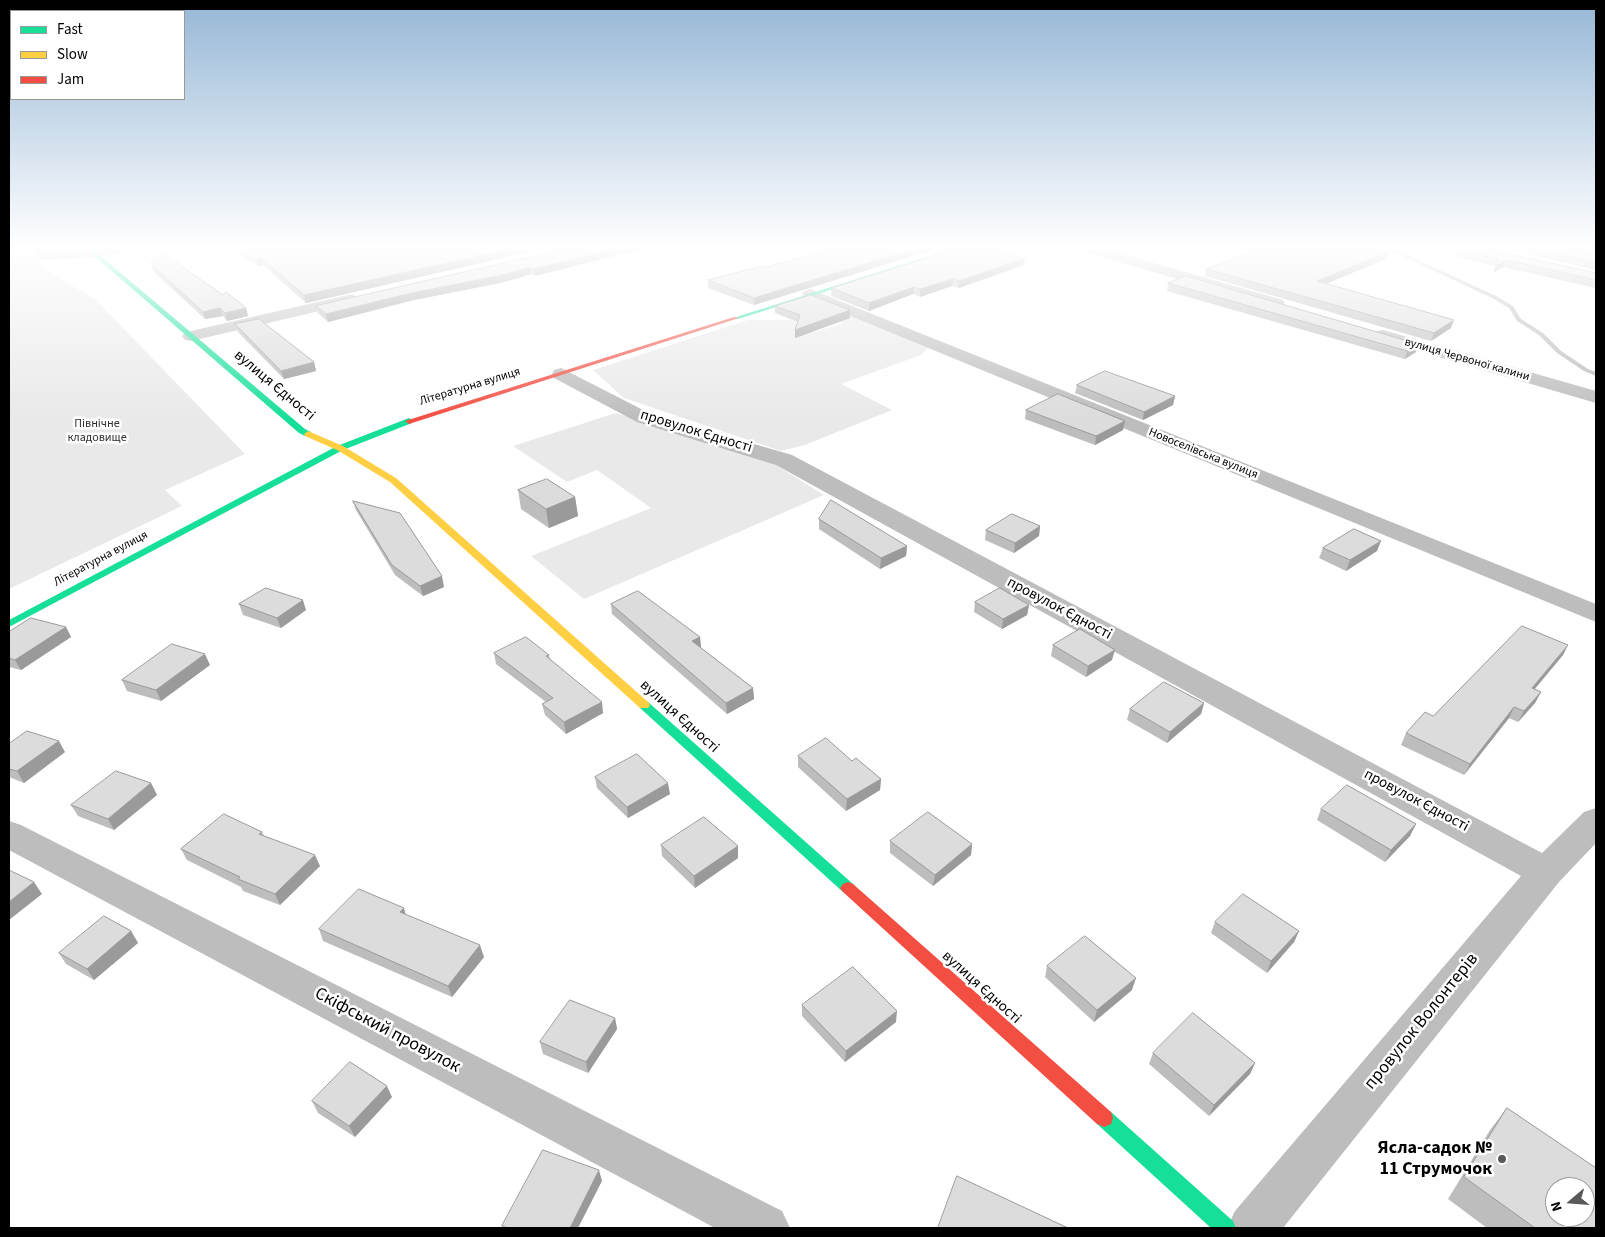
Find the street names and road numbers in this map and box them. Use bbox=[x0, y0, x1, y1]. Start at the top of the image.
street label: вулиця Червоної калини bbox=[1403, 335, 1531, 385]
street label: вулиця Єдності bbox=[230, 347, 318, 425]
street label: Літературна вулиця bbox=[418, 365, 522, 409]
street label: провулок Єдності bbox=[638, 406, 754, 458]
street label: Новоселівська вулиця bbox=[1146, 425, 1260, 483]
street label: Літературна вулиця bbox=[51, 528, 151, 590]
street label: провулок Єдності bbox=[1004, 574, 1114, 644]
street label: вулиця Єдності bbox=[636, 677, 722, 757]
street label: провулок Єдності bbox=[1361, 766, 1471, 836]
street label: вулиця Єдності bbox=[938, 948, 1024, 1028]
street label: провулок Волонтерів bbox=[1360, 949, 1484, 1095]
street label: Скіфський провулок bbox=[310, 983, 464, 1079]

